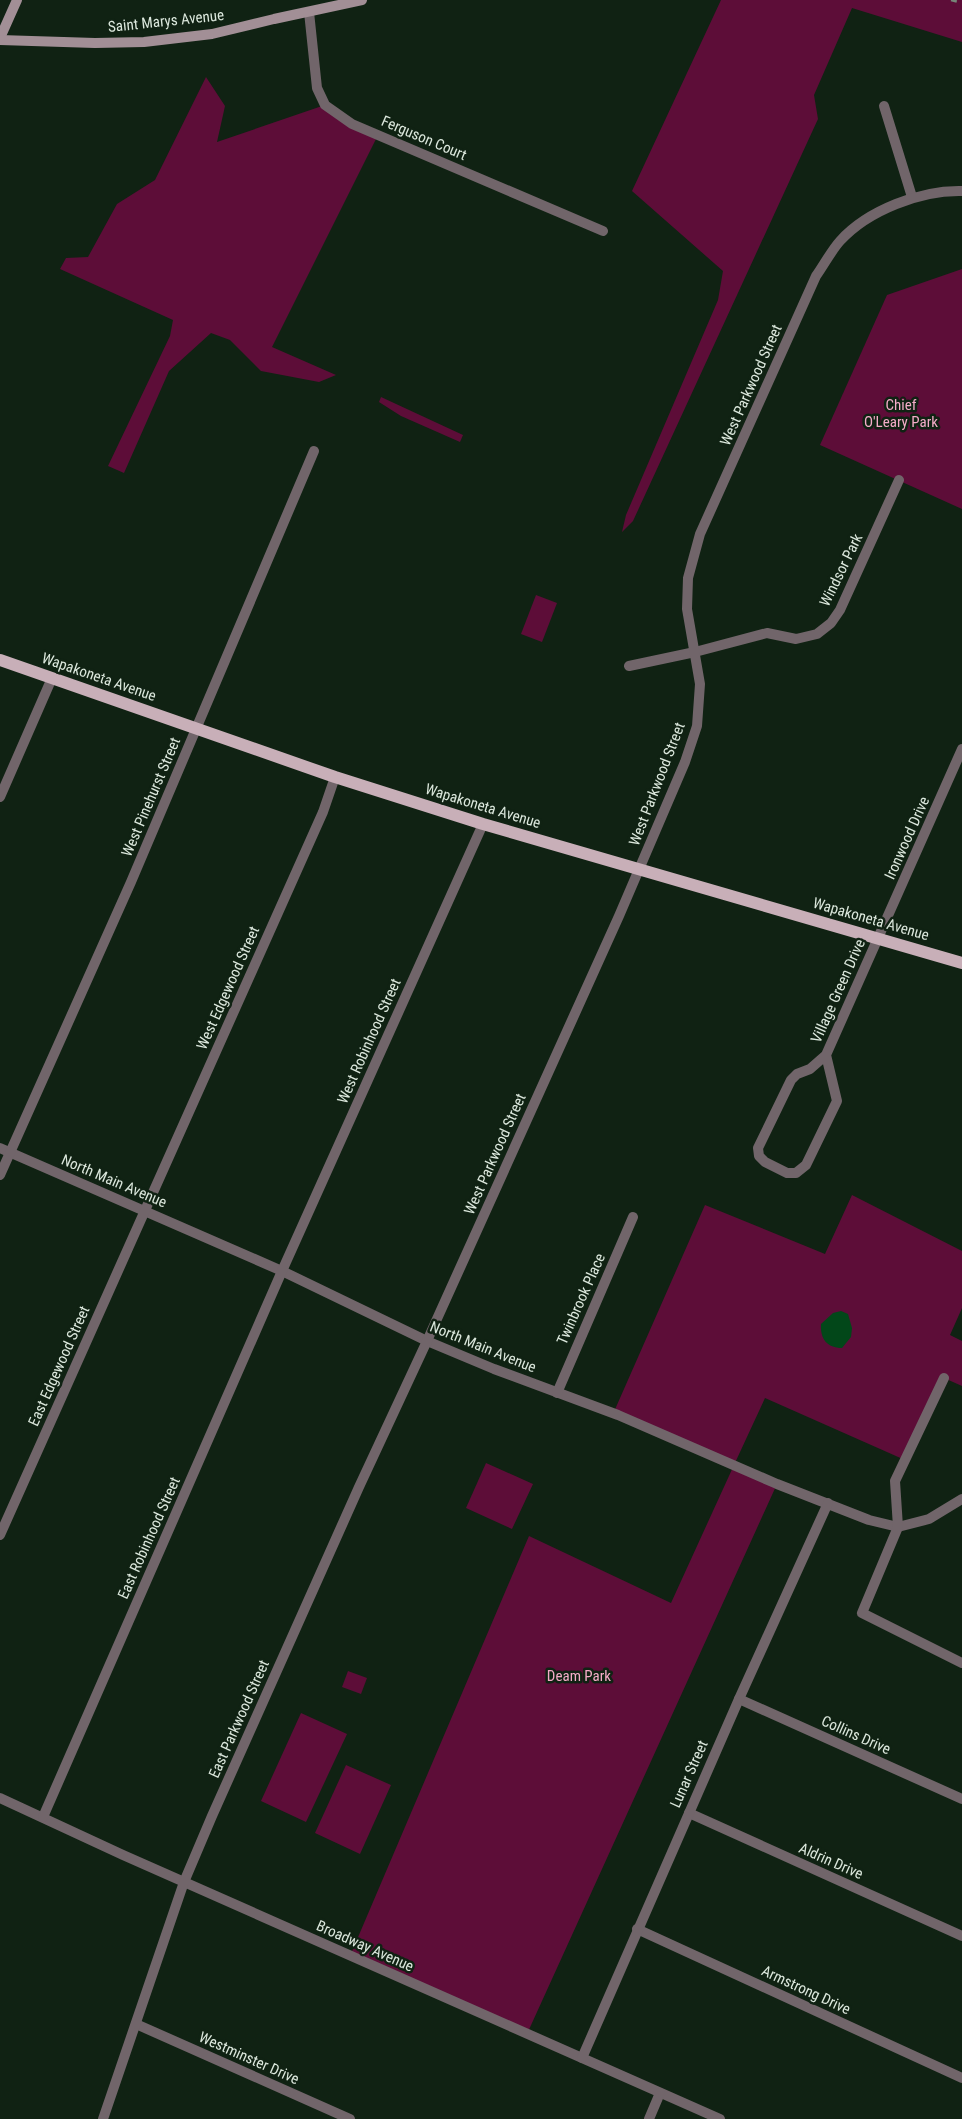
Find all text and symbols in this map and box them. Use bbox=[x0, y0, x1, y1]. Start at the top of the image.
street label: Saint Marys Avenue bbox=[107, 6, 225, 36]
street label: Ferguson Court bbox=[379, 112, 469, 164]
street label: West Parkwood Street bbox=[716, 322, 786, 448]
park label: Chief O'Leary Park bbox=[864, 396, 938, 431]
street label: Windsor Park bbox=[816, 530, 866, 609]
street label: Wapakoneta Avenue bbox=[39, 649, 159, 705]
street label: West Parkwood Street bbox=[625, 720, 689, 848]
street label: West Pinehurst Street bbox=[118, 735, 184, 859]
street label: Wapakoneta Avenue bbox=[423, 780, 543, 832]
street label: Ironwood Drive bbox=[881, 794, 933, 882]
street label: Wapakoneta Avenue bbox=[811, 894, 931, 944]
street label: West Edgewood Street bbox=[193, 924, 263, 1052]
street label: Village Green Drive bbox=[807, 936, 869, 1046]
street label: West Robinhood Street bbox=[333, 976, 405, 1106]
street label: West Parkwood Street bbox=[460, 1091, 530, 1217]
street label: North Main Avenue bbox=[59, 1151, 169, 1211]
street label: Twinbrook Place bbox=[553, 1251, 609, 1347]
street label: East Edgewood Street bbox=[24, 1303, 94, 1429]
street label: North Main Avenue bbox=[427, 1318, 539, 1376]
street label: East Robinhood Street bbox=[114, 1474, 184, 1602]
street label: East Parkwood Street bbox=[205, 1657, 273, 1781]
park label: Deam Park bbox=[547, 1667, 611, 1685]
street label: Collins Drive bbox=[819, 1712, 893, 1758]
street label: Lunar Street bbox=[666, 1738, 712, 1810]
street label: Aldrin Drive bbox=[796, 1839, 866, 1883]
street label: Broadway Avenue bbox=[314, 1917, 416, 1975]
street label: Armstrong Drive bbox=[759, 1962, 853, 2018]
street label: Westminster Drive bbox=[196, 2028, 302, 2088]

